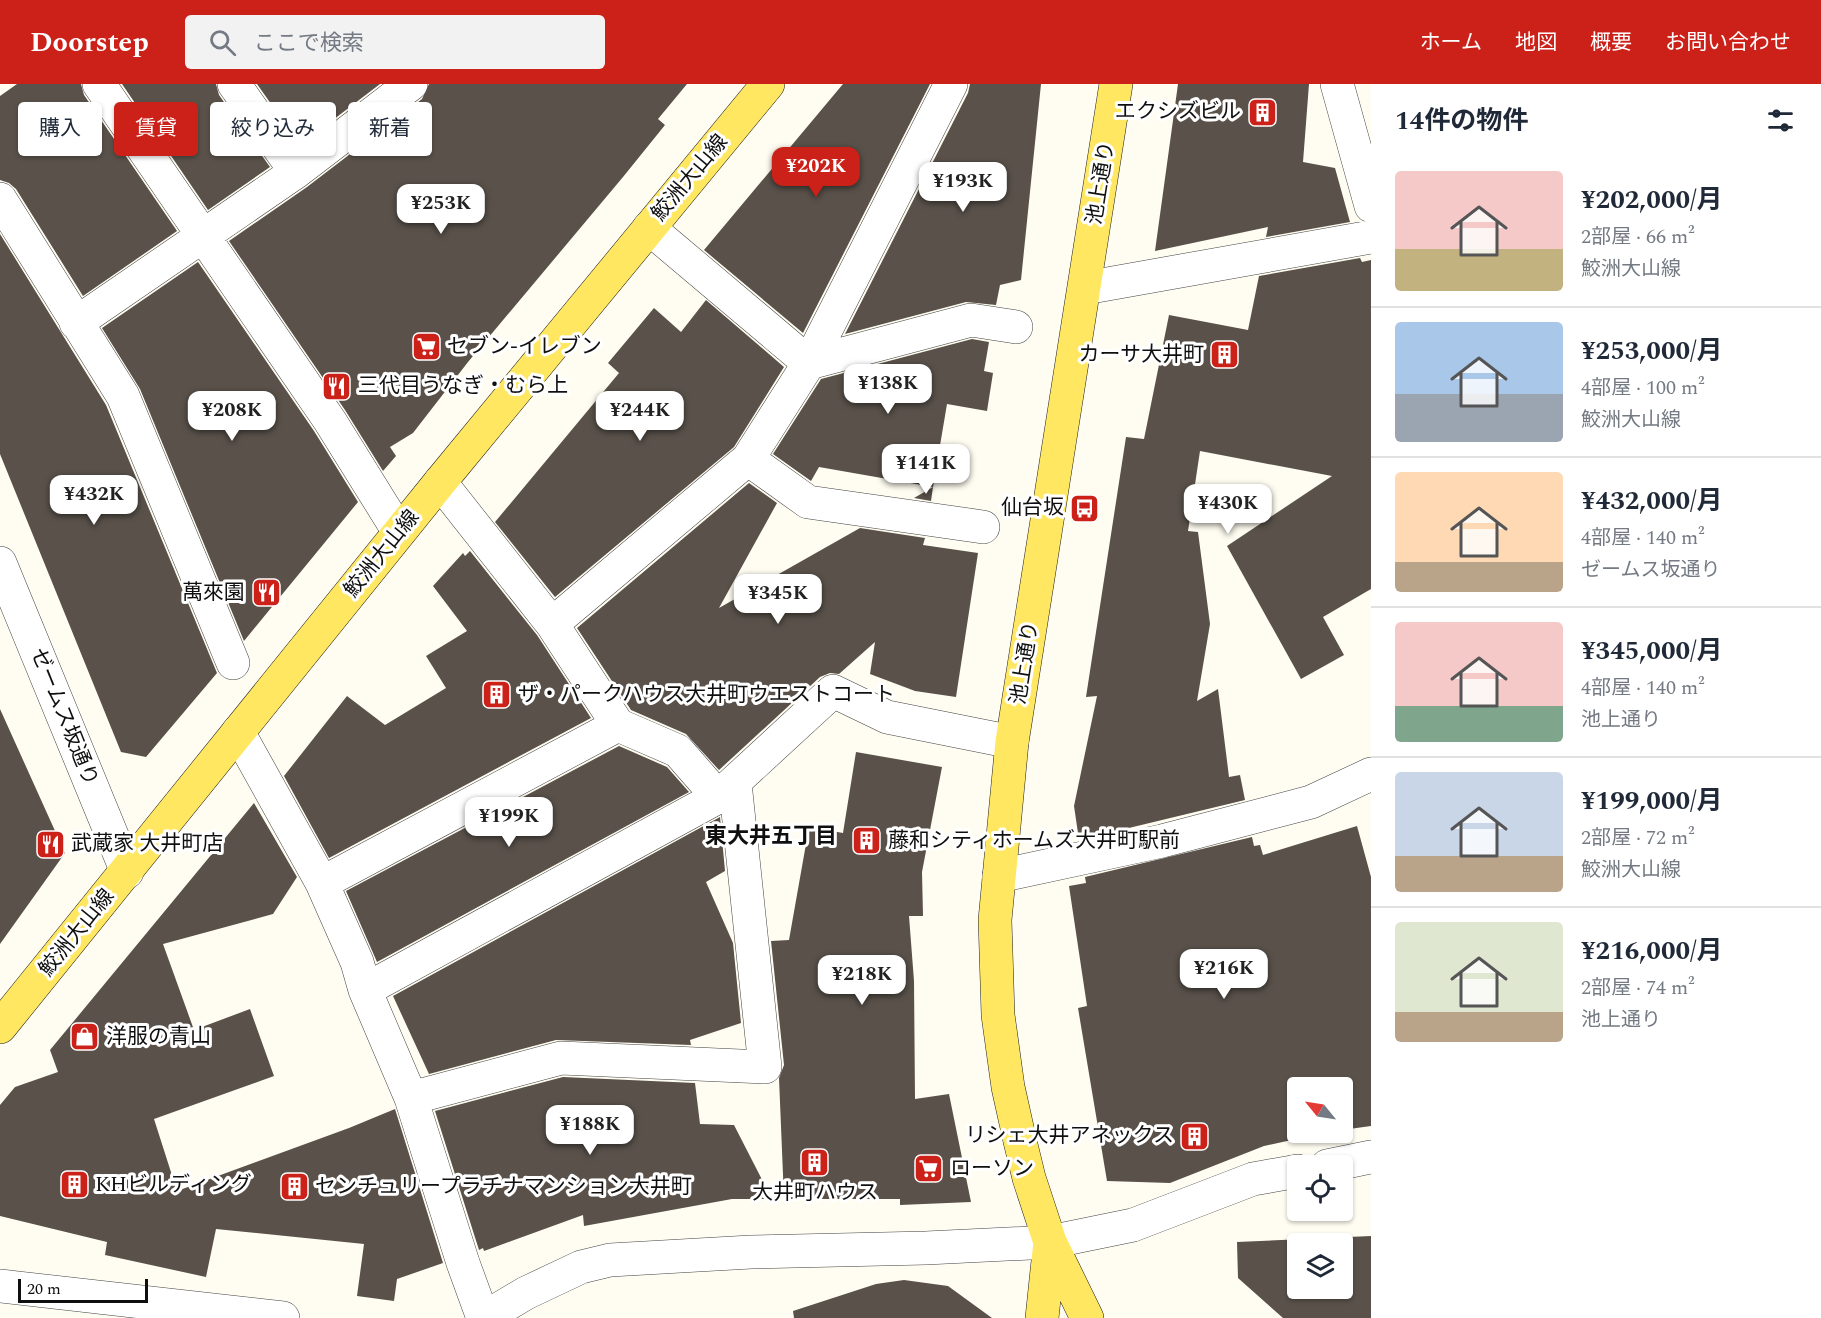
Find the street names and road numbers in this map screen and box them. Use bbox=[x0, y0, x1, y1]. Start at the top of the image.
street label: 鮫洲大山線 bbox=[644, 127, 736, 229]
street label: 池上通り bbox=[1079, 139, 1123, 227]
street label: 鮫洲大山線 bbox=[337, 503, 427, 605]
street label: 池上通り bbox=[1003, 619, 1047, 707]
street label: ゼームス坂通り bbox=[22, 643, 106, 791]
street label: 鮫洲大山線 bbox=[32, 882, 122, 984]

